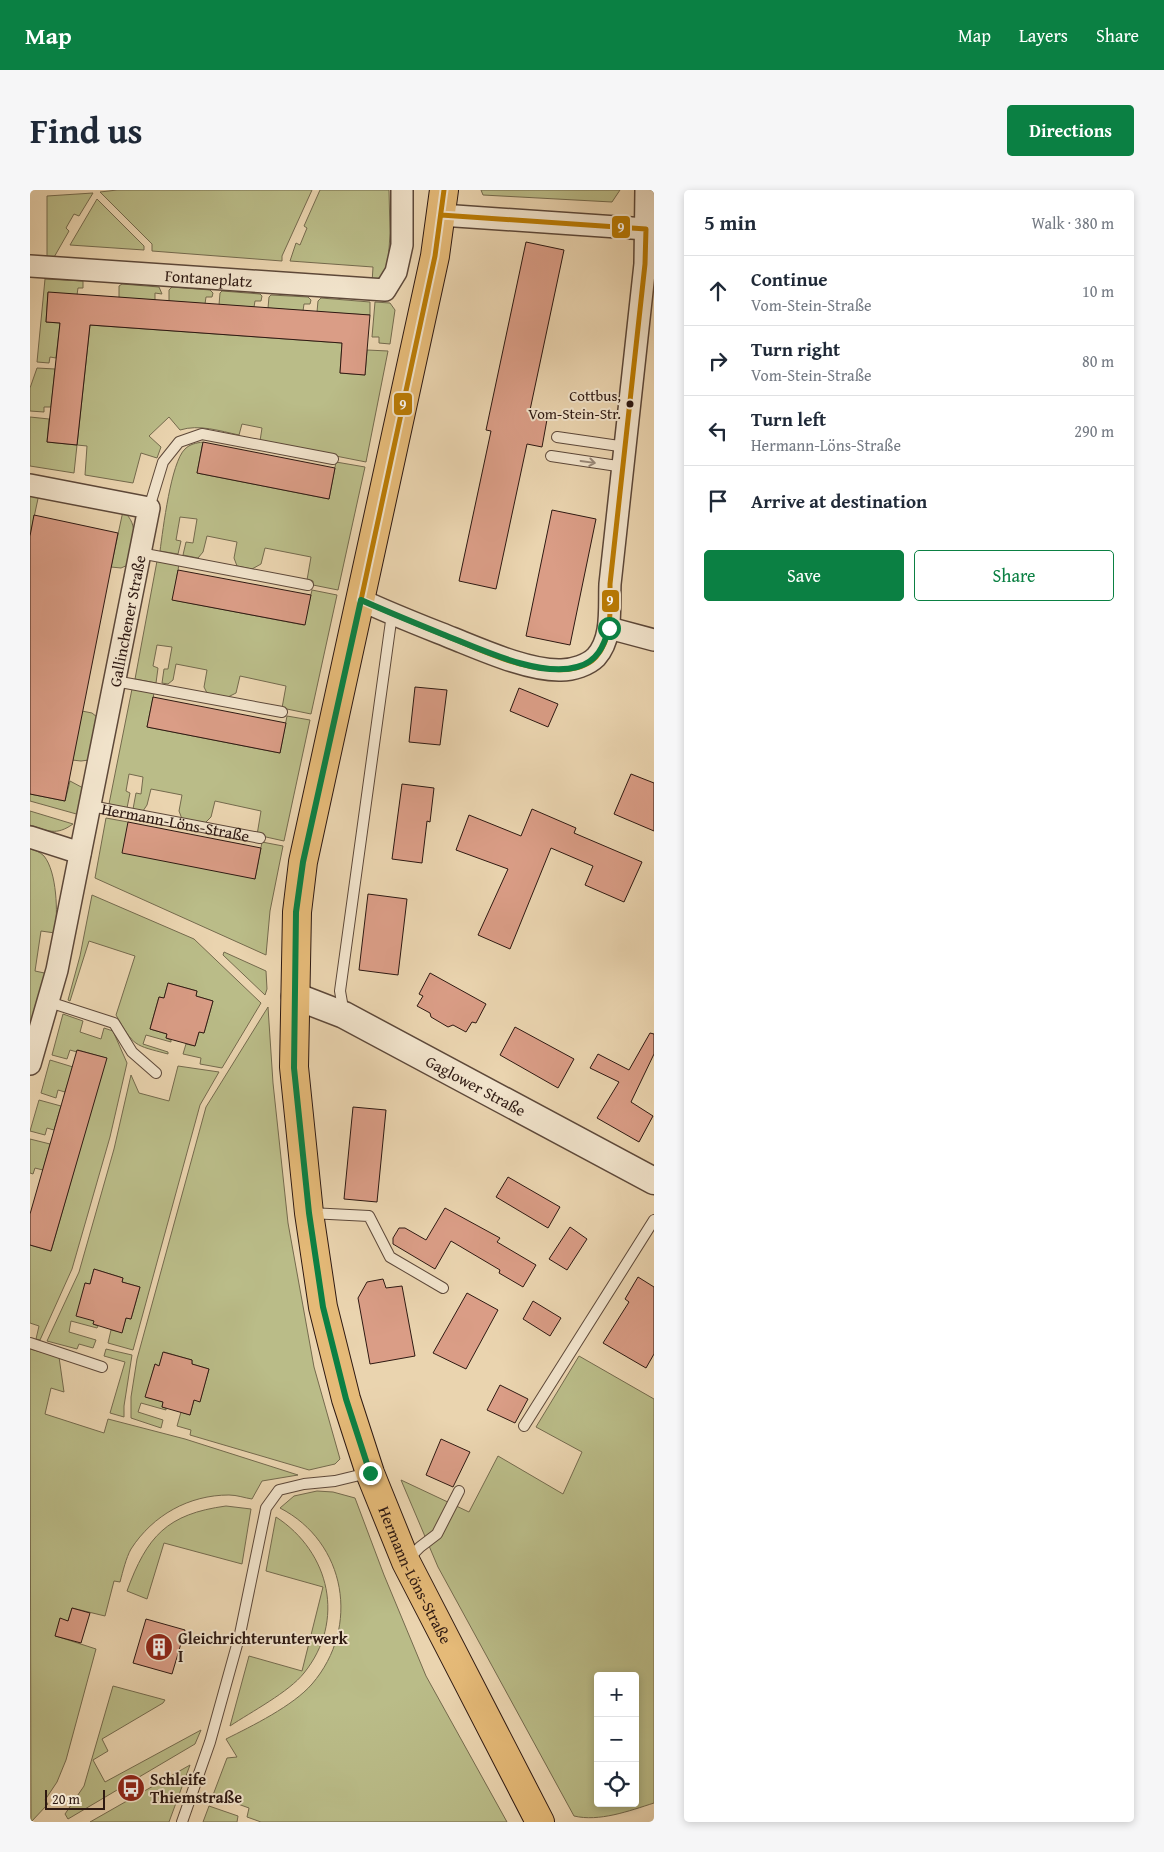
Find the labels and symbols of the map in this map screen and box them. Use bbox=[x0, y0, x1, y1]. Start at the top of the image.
line badge: 9 bbox=[611, 215, 631, 239]
text: 9 bbox=[617, 217, 625, 237]
street label: Fontaneplatz bbox=[164, 263, 253, 293]
place label: Cottbus, Vom-Stein-Str. bbox=[528, 385, 621, 424]
line badge: 9 bbox=[393, 392, 413, 416]
text: 9 bbox=[399, 394, 407, 414]
marker: Cottbus, Vom-Stein-Str. bbox=[625, 399, 635, 409]
one-way arrow bbox=[579, 457, 595, 467]
street label: Gallinchener Straße bbox=[102, 553, 152, 689]
line badge: 9 bbox=[601, 589, 620, 613]
text: 9 bbox=[606, 590, 614, 610]
route start bbox=[598, 617, 621, 640]
street label: Hermann-Löns-Straße bbox=[100, 796, 251, 848]
street label: Gaglower Straße bbox=[421, 1049, 530, 1122]
route end bbox=[359, 1462, 382, 1485]
street label: Hermann-Löns-Straße bbox=[373, 1502, 458, 1648]
place label: Gleichrichterunterwerk I bbox=[178, 1626, 349, 1668]
building icon: Gleichrichterunterwerk I bbox=[144, 1632, 174, 1662]
place label: Schleife Thiemstraße bbox=[150, 1767, 242, 1809]
bus stop icon: Schleife Thiemstraße bbox=[116, 1773, 146, 1803]
scale bar bbox=[45, 1787, 105, 1810]

